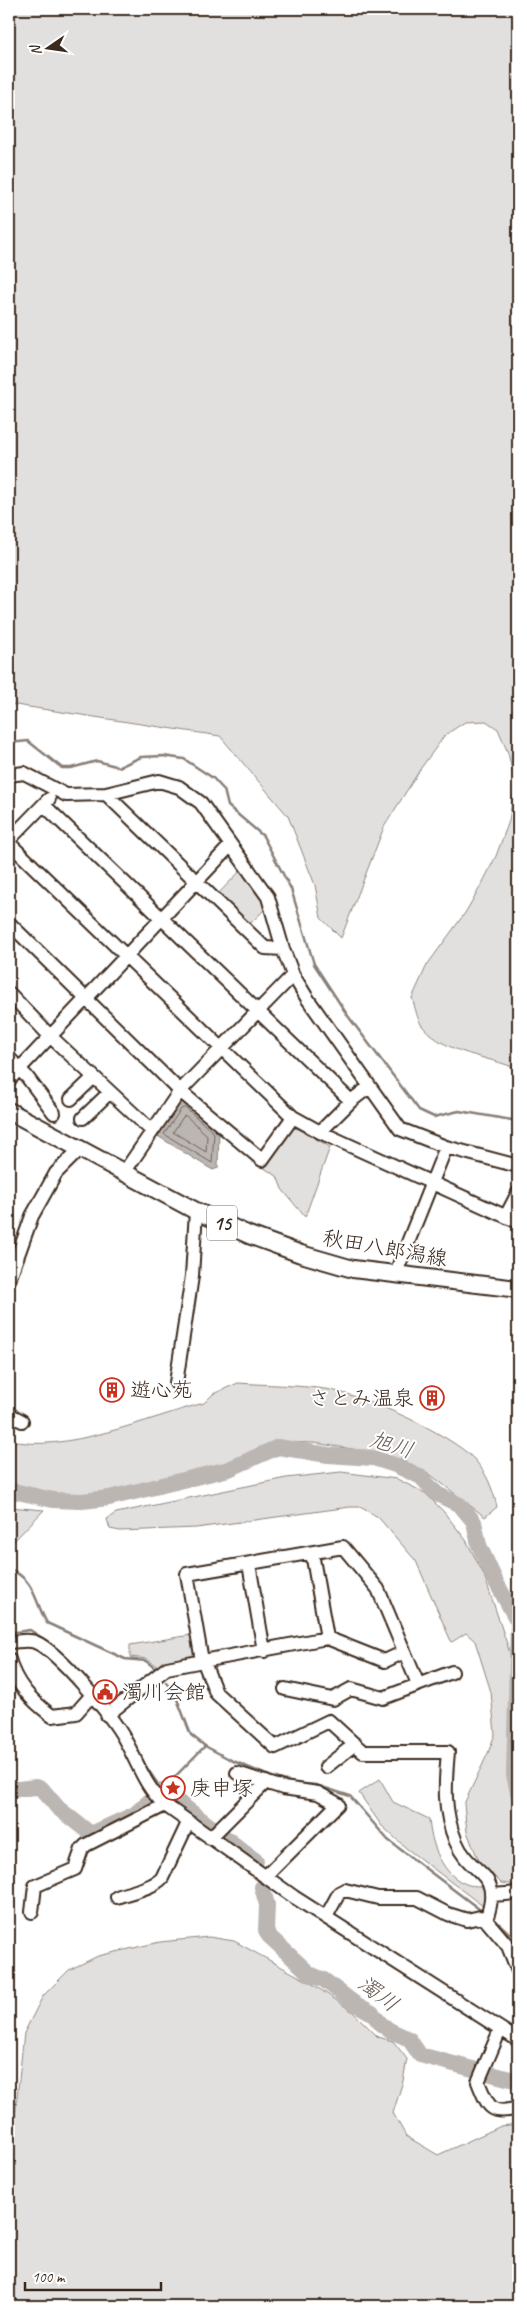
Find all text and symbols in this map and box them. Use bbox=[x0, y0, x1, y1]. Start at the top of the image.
north arrow bbox=[22, 22, 72, 72]
text: N bbox=[26, 42, 45, 57]
road number: 15 bbox=[207, 1206, 237, 1240]
street label: 秋田八郎潟線 bbox=[321, 1224, 449, 1272]
building icon: 遊心苑 bbox=[99, 1377, 125, 1403]
place label: 遊心苑 bbox=[130, 1377, 193, 1403]
place label: さとみ温泉 bbox=[309, 1385, 414, 1411]
building icon: さとみ温泉 bbox=[419, 1385, 445, 1411]
water label: 旭川 bbox=[367, 1425, 417, 1465]
public building icon: 濁川会館 bbox=[92, 1679, 118, 1705]
place label: 濁川会館 bbox=[122, 1679, 206, 1705]
place icon: 庚申塚 bbox=[160, 1775, 186, 1801]
place label: 庚申塚 bbox=[190, 1775, 253, 1801]
water label: 濁川 bbox=[352, 1969, 404, 2018]
scale bar bbox=[25, 2260, 161, 2292]
text: 100 m bbox=[32, 2268, 66, 2287]

